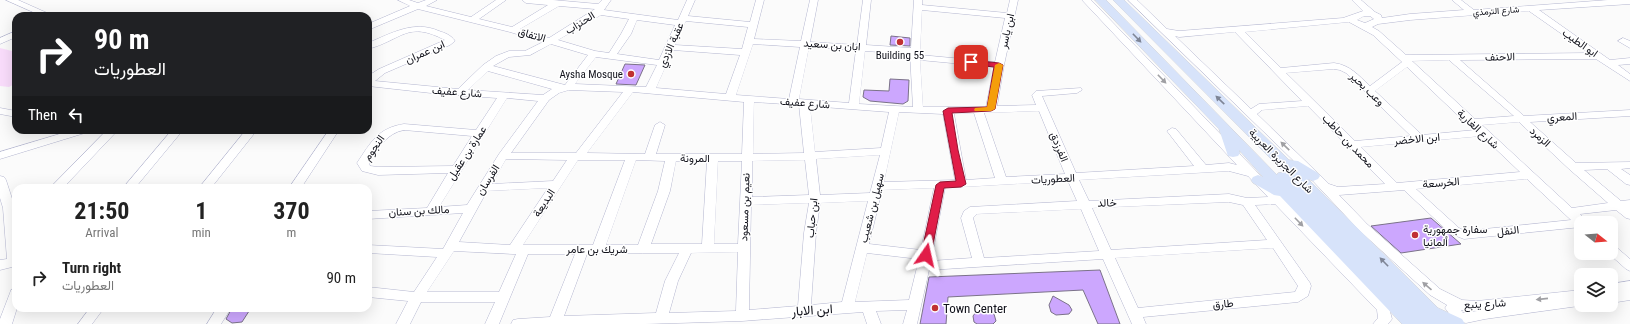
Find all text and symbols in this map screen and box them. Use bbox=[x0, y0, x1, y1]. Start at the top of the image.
street label: شارع الترمذي bbox=[1472, 4, 1520, 20]
street label: الحنزاب bbox=[563, 9, 597, 37]
street label: ابن ياسر bbox=[996, 12, 1017, 51]
street label: عقبة الازدي bbox=[655, 20, 690, 71]
text: 90 m bbox=[94, 23, 150, 56]
street label: الاتفاق bbox=[517, 25, 547, 45]
street label: ابو الطيب bbox=[1560, 26, 1600, 60]
icon: right bbox=[28, 28, 80, 80]
one-way arrow bbox=[1132, 33, 1142, 43]
street label: ابان بن سعيد bbox=[803, 37, 861, 53]
marker: Building 55 bbox=[895, 37, 905, 47]
street label: ابن عمران bbox=[403, 38, 447, 66]
pin bbox=[954, 45, 988, 79]
place label: Building 55 bbox=[876, 49, 924, 62]
street label: الاحنف bbox=[1485, 50, 1515, 64]
icon: arrive bbox=[960, 51, 982, 73]
text: العطوريات bbox=[94, 58, 166, 79]
place label: Aysha Mosque bbox=[559, 68, 623, 81]
marker: Aysha Mosque bbox=[626, 69, 636, 79]
street label: وعب بحير bbox=[1346, 69, 1387, 109]
one-way arrow bbox=[1157, 74, 1167, 84]
street label: شارع عفيف bbox=[431, 84, 483, 101]
street label: شارع عفيف bbox=[779, 95, 831, 112]
one-way arrow bbox=[1215, 95, 1225, 105]
icon: left bbox=[65, 104, 87, 126]
text: Then bbox=[28, 106, 57, 124]
street label: شارع الغارية bbox=[1454, 106, 1502, 153]
street label: المعري bbox=[1547, 110, 1578, 127]
street label: محمد بن حاطب bbox=[1319, 112, 1377, 171]
street label: عمارة بن عقيل bbox=[445, 123, 490, 183]
street label: الزمرد bbox=[1527, 124, 1553, 150]
street label: شارع الجزيرة العربية bbox=[1245, 126, 1316, 197]
street label: الفرزدق bbox=[1047, 130, 1071, 164]
street label: ابن الاخضر bbox=[1392, 131, 1441, 148]
street label: النجوم bbox=[361, 133, 388, 164]
one-way arrow bbox=[1280, 142, 1289, 151]
street label: المرونة bbox=[680, 152, 710, 165]
street label: الفرسان bbox=[474, 162, 502, 198]
street label: العطوريات bbox=[1031, 171, 1075, 187]
street label: سهيل بن شعيب bbox=[857, 172, 887, 244]
street label: نعيم بن مسعود bbox=[737, 173, 754, 241]
street label: الخرسعة bbox=[1422, 175, 1460, 191]
street label: البديعة bbox=[530, 187, 558, 219]
street label: خالد bbox=[1097, 196, 1117, 210]
text: 21:50 bbox=[74, 197, 129, 225]
text: 1 bbox=[195, 197, 207, 225]
text: 370 bbox=[273, 197, 310, 225]
street label: ابن حباب bbox=[803, 197, 821, 239]
street label: مالك بن سنان bbox=[388, 203, 450, 219]
north arrow bbox=[1574, 216, 1618, 260]
map controls bbox=[1574, 216, 1618, 312]
one-way arrow bbox=[1294, 217, 1303, 227]
place label: سفارة جمهورية ألمانيا bbox=[1423, 223, 1488, 249]
street label: النفل bbox=[1496, 223, 1520, 239]
text: Arrival bbox=[85, 225, 118, 240]
text: min bbox=[192, 225, 211, 240]
text: m bbox=[287, 225, 296, 240]
marker: سفارة جمهورية ألمانيا bbox=[1410, 230, 1420, 240]
position arrow bbox=[905, 234, 947, 276]
street label: شريك بن عامر bbox=[565, 243, 628, 256]
one-way arrow bbox=[1379, 257, 1388, 267]
text: Turn right bbox=[62, 259, 121, 277]
icon: right bbox=[28, 267, 50, 289]
button: layers bbox=[1574, 268, 1618, 312]
text: 90 m bbox=[326, 269, 356, 287]
text: العطوريات bbox=[62, 278, 114, 293]
one-way arrow bbox=[1422, 281, 1432, 290]
street label: طارق bbox=[1212, 296, 1234, 312]
street label: شارع ينبع bbox=[1464, 296, 1507, 313]
one-way arrow bbox=[1536, 296, 1548, 303]
street label: ابن الابار bbox=[790, 301, 833, 320]
place label: Town Center bbox=[943, 301, 1007, 316]
marker: Town Center bbox=[930, 303, 940, 313]

